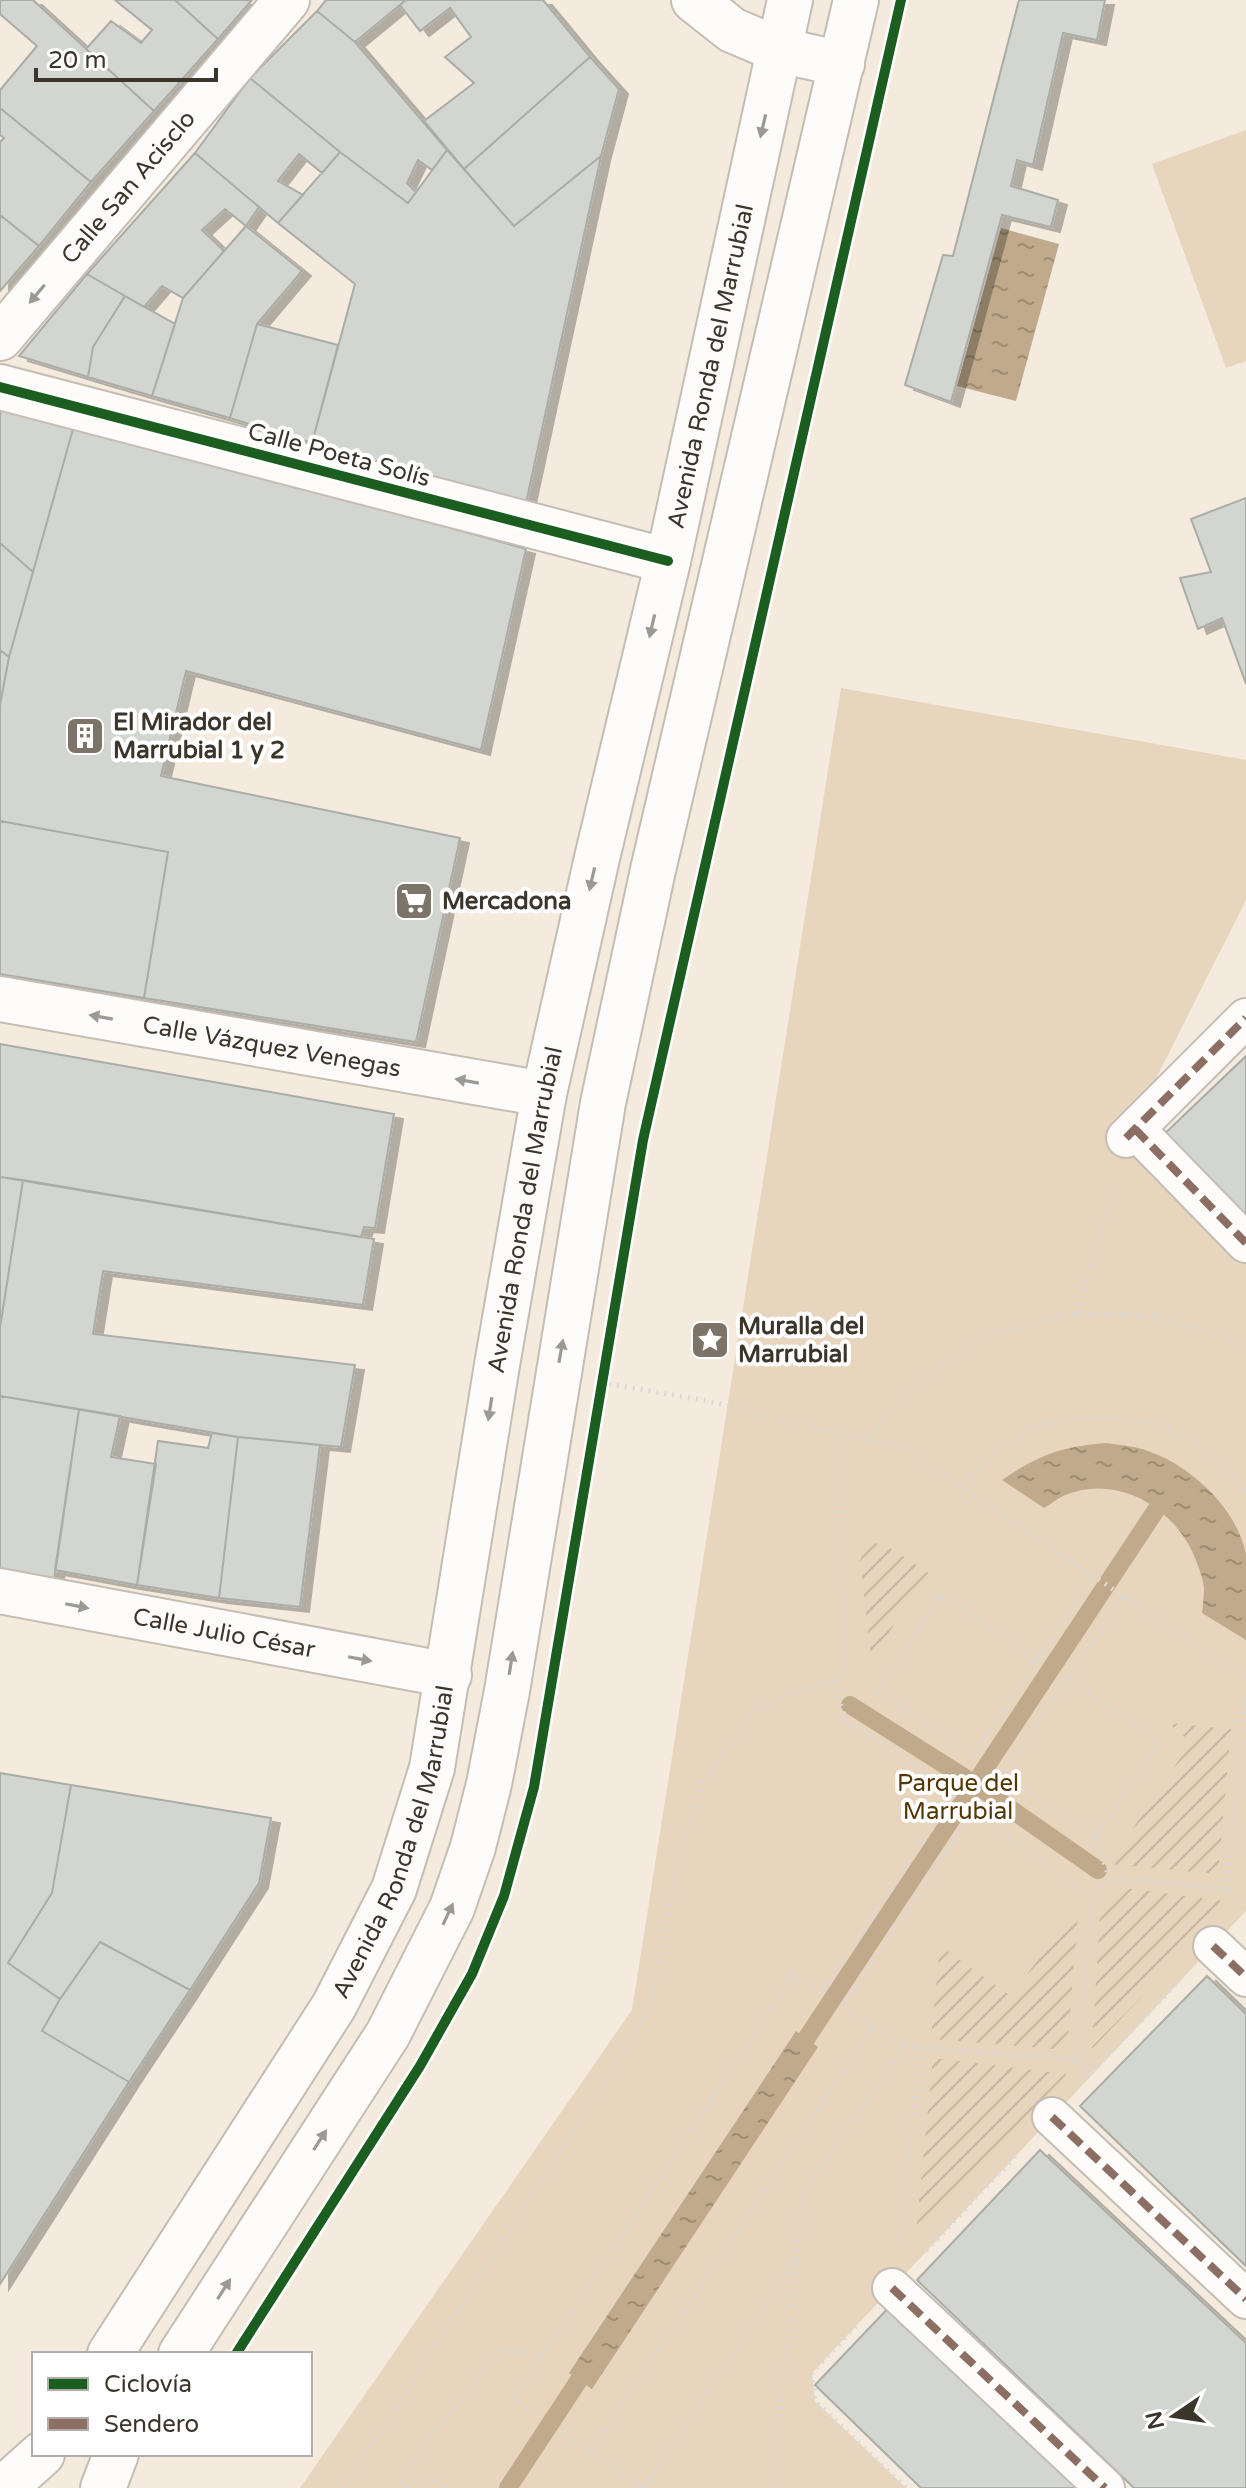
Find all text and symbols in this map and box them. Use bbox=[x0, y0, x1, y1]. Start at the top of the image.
scale bar bbox=[36, 32, 216, 82]
text: 20 m bbox=[48, 46, 106, 75]
street label: Calle San Acisclo bbox=[55, 104, 202, 270]
one-way arrow bbox=[756, 114, 769, 139]
street label: Avenida Ronda del Marrubial bbox=[661, 201, 760, 531]
one-way arrow bbox=[29, 284, 46, 304]
street label: Calle Poeta Solís bbox=[245, 417, 433, 493]
one-way arrow bbox=[645, 614, 658, 639]
place label: El Mirador del Marrubial 1 y 2 bbox=[113, 708, 285, 765]
building icon: El Mirador del Marrubial 1 y 2 bbox=[64, 715, 106, 757]
one-way arrow bbox=[585, 867, 598, 892]
supermarket icon: Mercadona bbox=[393, 880, 435, 922]
place label: Mercadona bbox=[442, 887, 571, 916]
one-way arrow bbox=[88, 1010, 113, 1023]
street label: Calle Vázquez Venegas bbox=[140, 1010, 403, 1083]
street label: Avenida Ronda del Marrubial bbox=[481, 1044, 569, 1375]
one-way arrow bbox=[455, 1074, 480, 1087]
place label: Muralla del Marrubial bbox=[738, 1312, 865, 1369]
place icon: Muralla del Marrubial bbox=[689, 1319, 731, 1361]
one-way arrow bbox=[555, 1338, 568, 1363]
one-way arrow bbox=[483, 1397, 496, 1422]
one-way arrow bbox=[64, 1600, 89, 1612]
street label: Calle Julio César bbox=[131, 1602, 318, 1664]
one-way arrow bbox=[506, 1650, 518, 1675]
one-way arrow bbox=[348, 1653, 373, 1665]
street label: Avenida Ronda del Marrubial bbox=[326, 1683, 460, 2003]
park label: Parque del Marrubial bbox=[897, 1769, 1019, 1826]
one-way arrow bbox=[441, 1902, 455, 1926]
one-way arrow bbox=[313, 2129, 327, 2151]
one-way arrow bbox=[216, 2278, 231, 2299]
legend bbox=[32, 2352, 312, 2456]
text: Ciclovía bbox=[104, 2370, 192, 2399]
north arrow bbox=[1134, 2376, 1214, 2456]
text: N bbox=[1141, 2409, 1170, 2432]
text: Sendero bbox=[104, 2410, 199, 2439]

